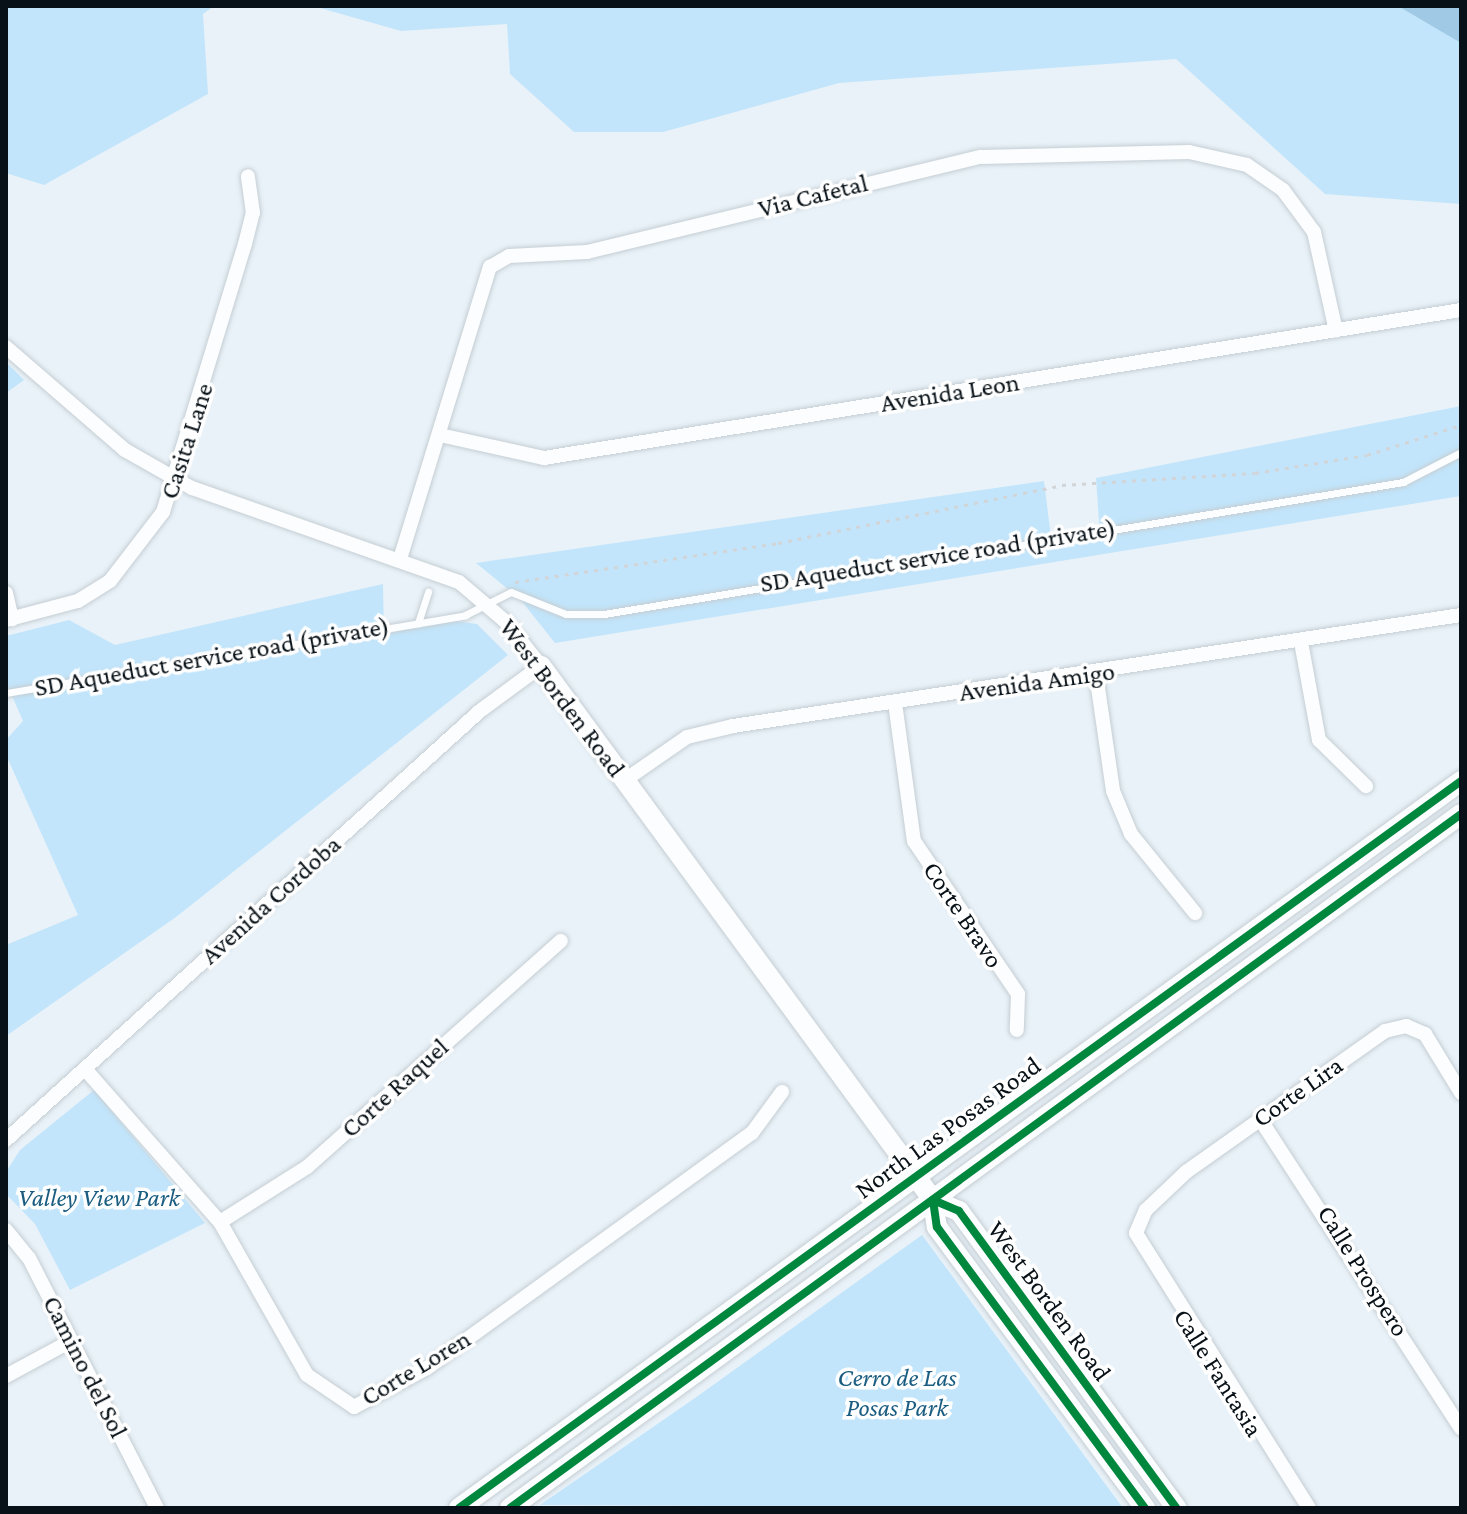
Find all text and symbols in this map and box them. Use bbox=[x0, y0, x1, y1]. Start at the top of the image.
street label: Via Cafetal bbox=[755, 167, 871, 225]
street label: Avenida Leon bbox=[878, 367, 1022, 419]
street label: Casita Lane bbox=[154, 379, 220, 503]
street label: SD Aqueduct service road (private) bbox=[758, 512, 1118, 600]
street label: SD Aqueduct service road (private) bbox=[32, 610, 392, 704]
street label: West Borden Road bbox=[492, 613, 632, 783]
street label: Avenida Amigo bbox=[957, 656, 1117, 708]
street label: Avenida Cordoba bbox=[195, 829, 347, 971]
street label: Corte Bravo bbox=[916, 856, 1010, 974]
street label: Corte Raquel bbox=[335, 1032, 455, 1144]
street label: North Las Posas Road bbox=[849, 1050, 1047, 1206]
street label: Corte Lira bbox=[1247, 1050, 1349, 1134]
park label: Valley View Park bbox=[18, 1182, 180, 1214]
street label: Calle Prospero bbox=[1310, 1200, 1416, 1342]
street label: West Borden Road bbox=[980, 1215, 1118, 1387]
street label: Camino del Sol bbox=[36, 1291, 134, 1443]
street label: Calle Fantasia bbox=[1166, 1303, 1270, 1443]
street label: Corte Loren bbox=[356, 1323, 476, 1413]
park label: Cerro de Las Posas Park bbox=[838, 1362, 956, 1424]

